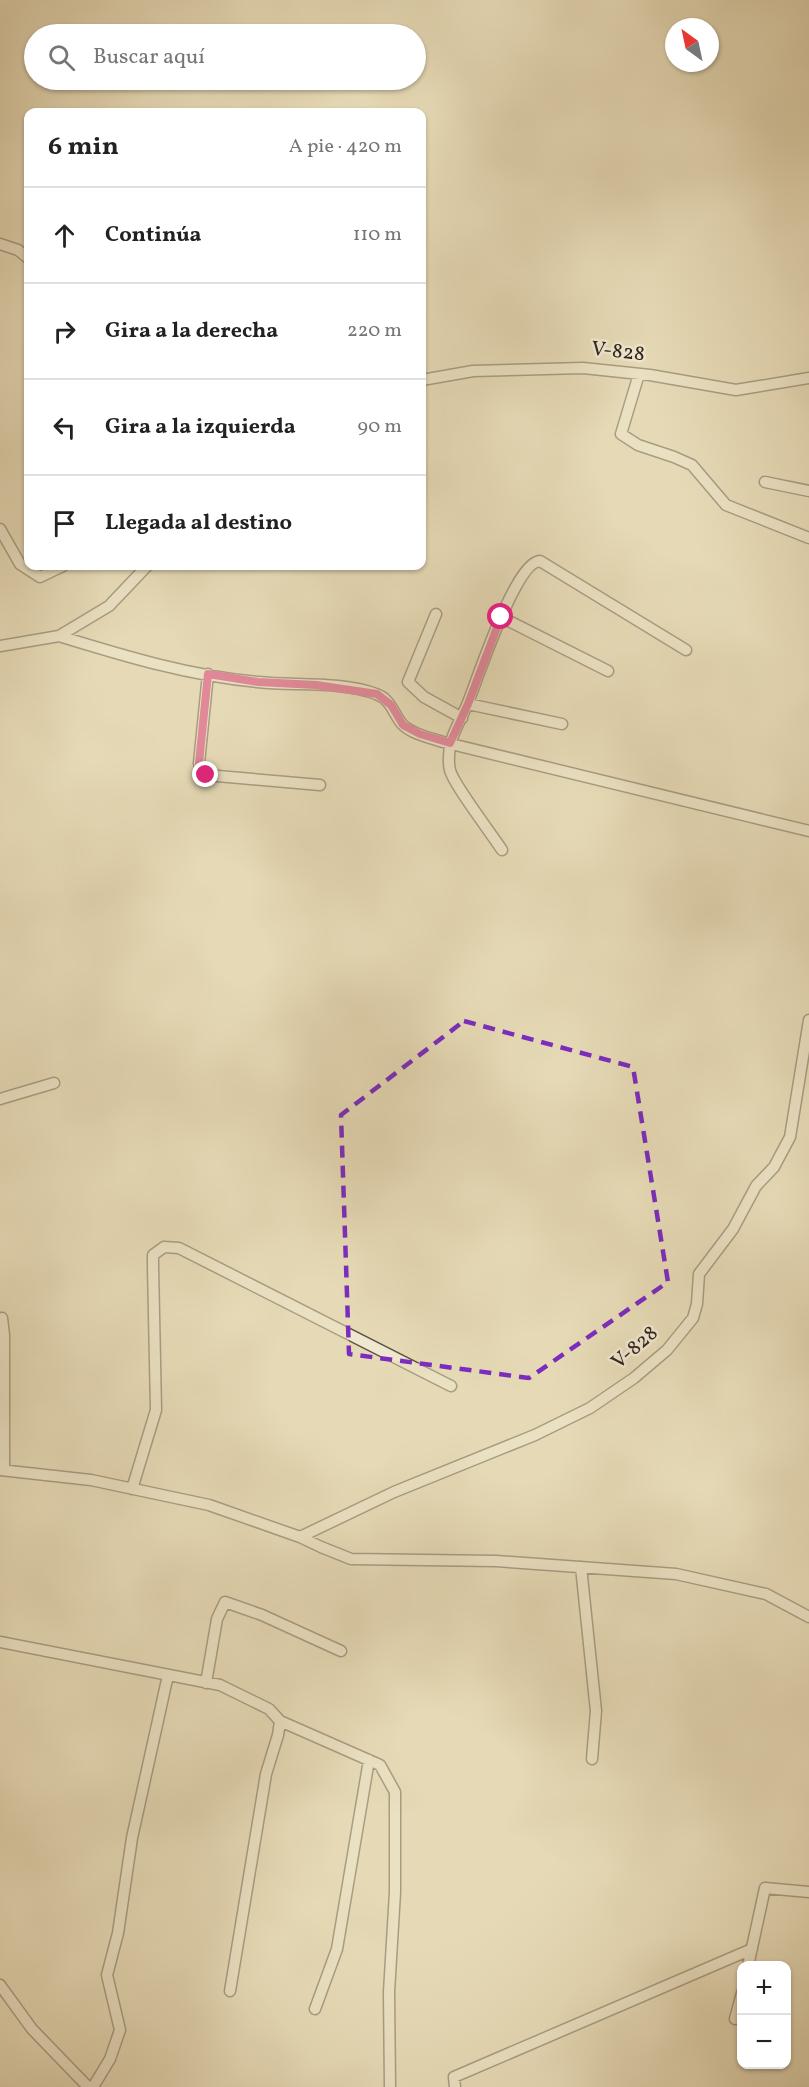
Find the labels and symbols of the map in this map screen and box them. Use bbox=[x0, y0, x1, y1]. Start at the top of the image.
north arrow bbox=[665, 18, 719, 72]
street label: V-828 bbox=[590, 335, 646, 369]
route start bbox=[487, 603, 513, 629]
route end bbox=[192, 761, 218, 787]
street label: V-828 bbox=[605, 1320, 665, 1376]

